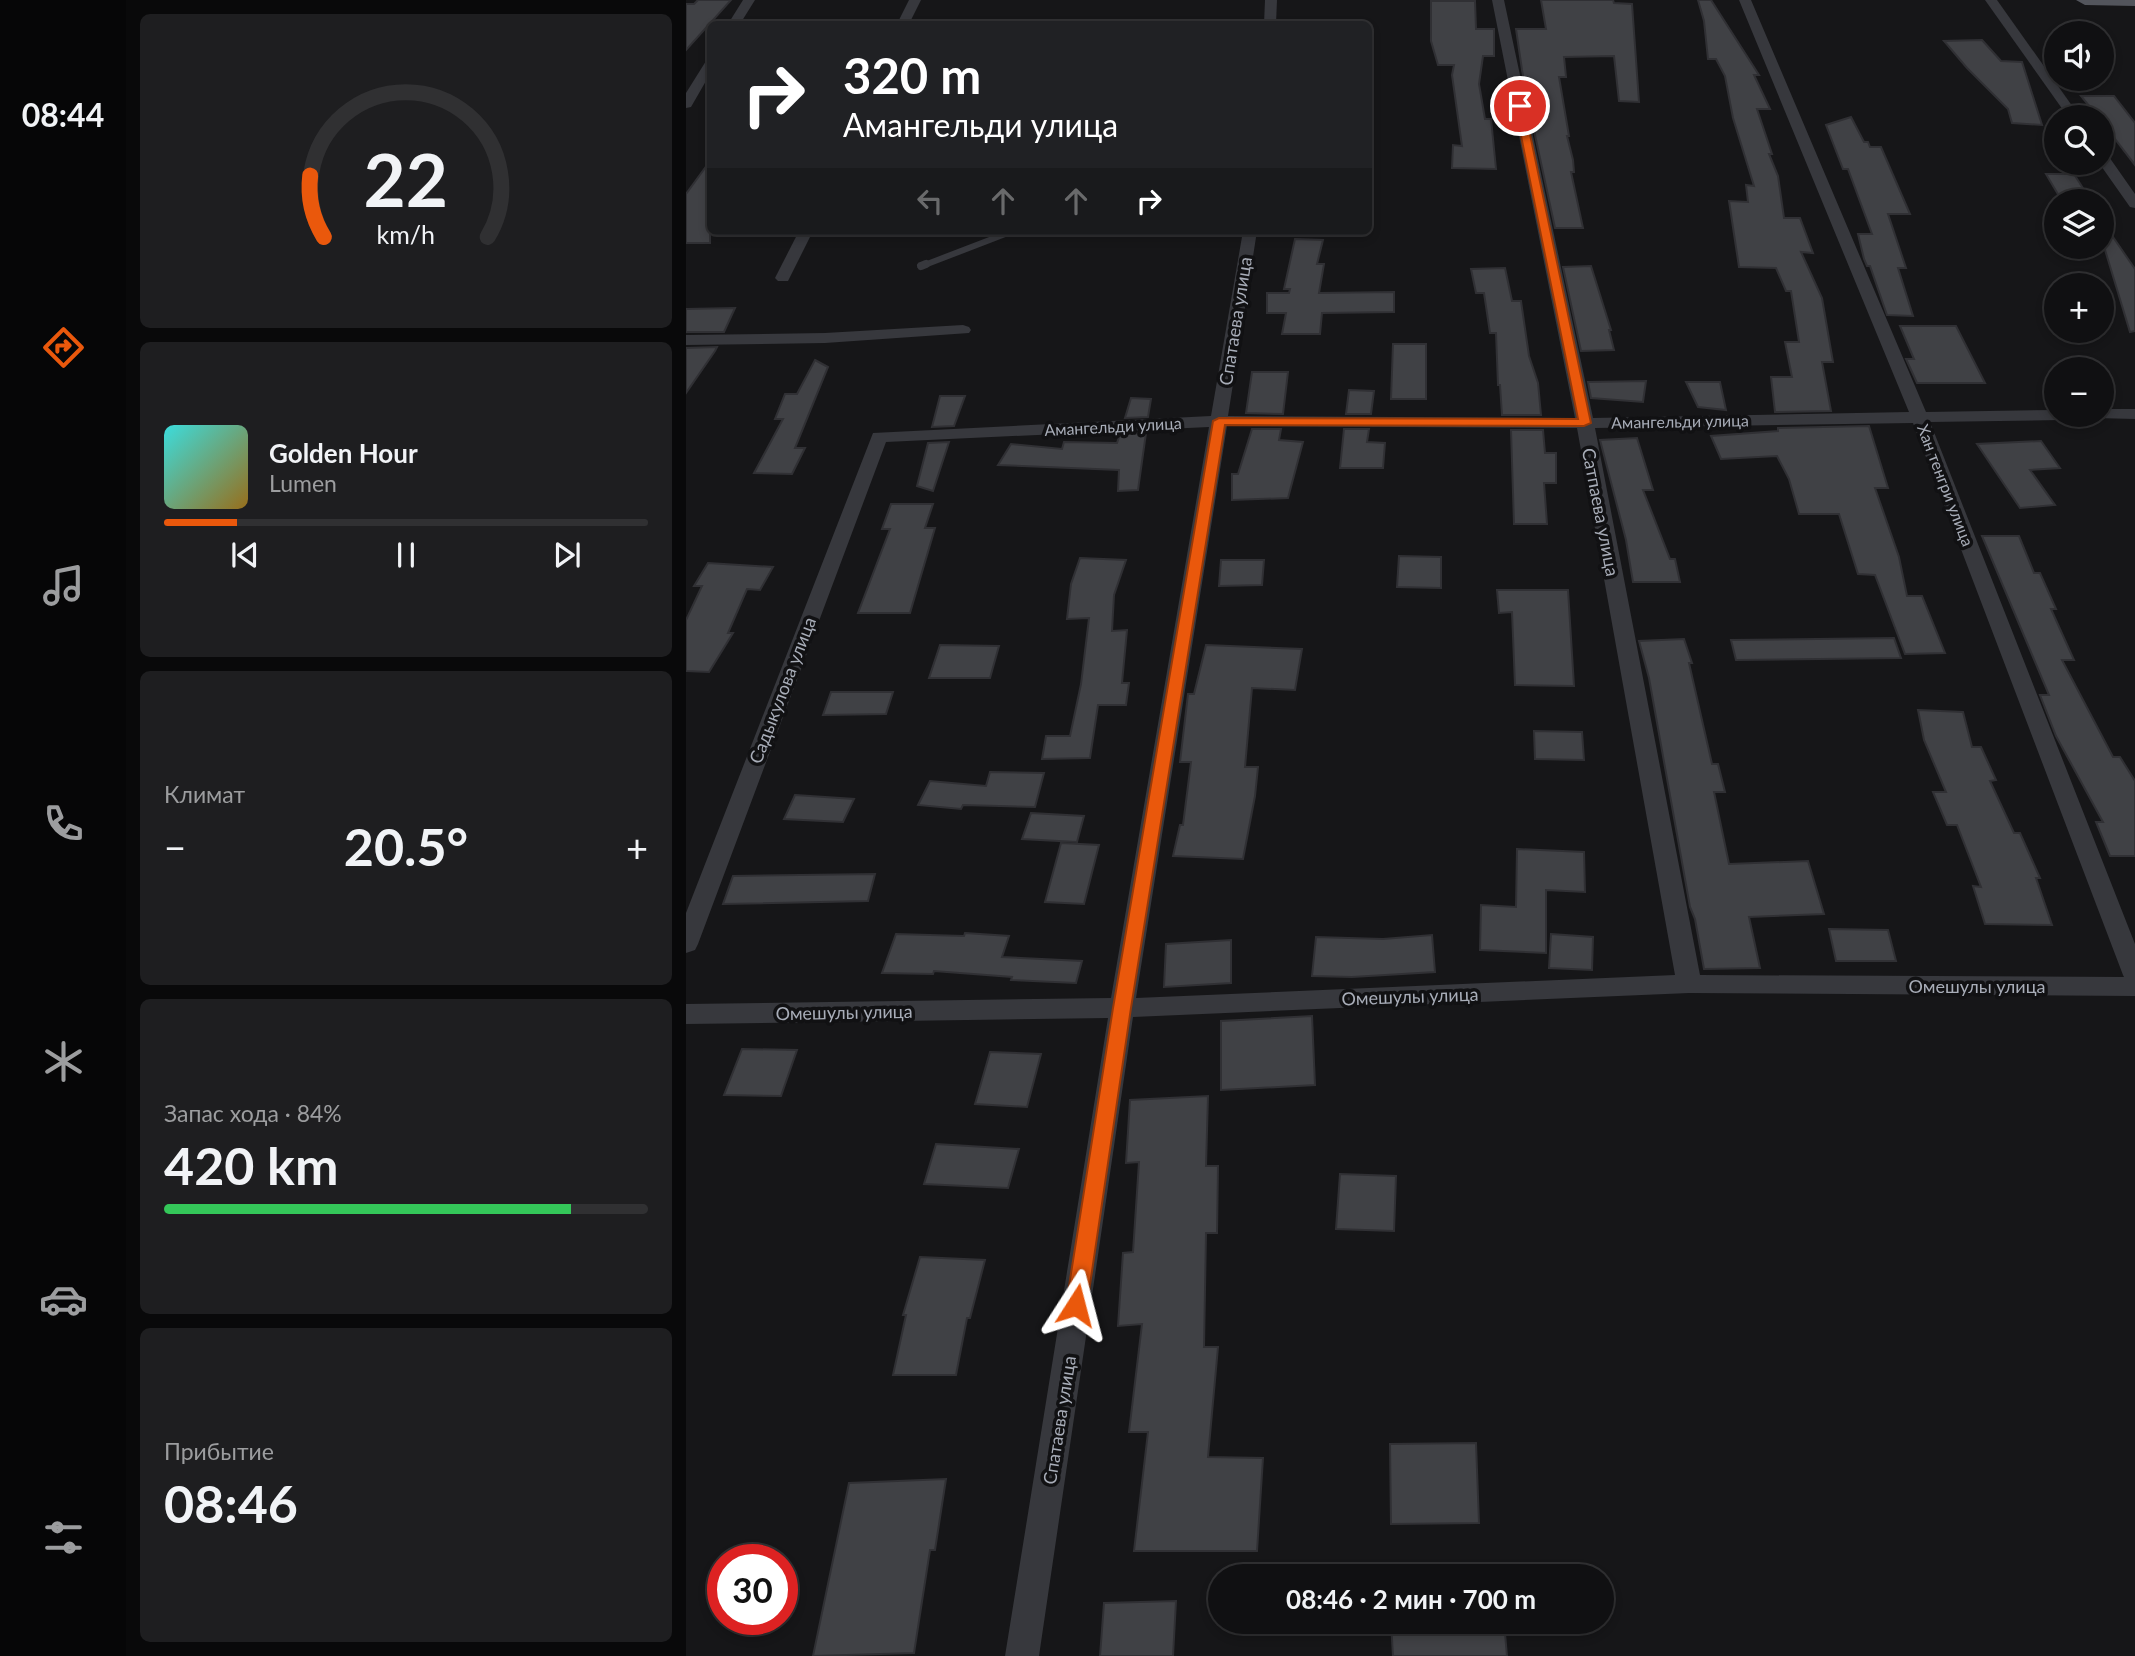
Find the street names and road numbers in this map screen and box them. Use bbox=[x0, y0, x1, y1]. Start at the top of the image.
street label: Спатаева улица bbox=[1214, 255, 1256, 387]
street label: Амангельди улица bbox=[1611, 410, 1749, 432]
street label: Амангельди улица bbox=[1044, 413, 1182, 439]
street label: Хан тенгри улица bbox=[1914, 421, 1978, 549]
street label: Сатпаева улица bbox=[1578, 446, 1624, 578]
street label: Садыкулова улица bbox=[744, 614, 820, 766]
street label: Омешулы улица bbox=[1909, 975, 2045, 997]
street label: Омешулы улица bbox=[1341, 983, 1479, 1009]
street label: Омешулы улица bbox=[775, 1000, 913, 1024]
street label: Спатаева улица bbox=[1038, 1354, 1080, 1486]

